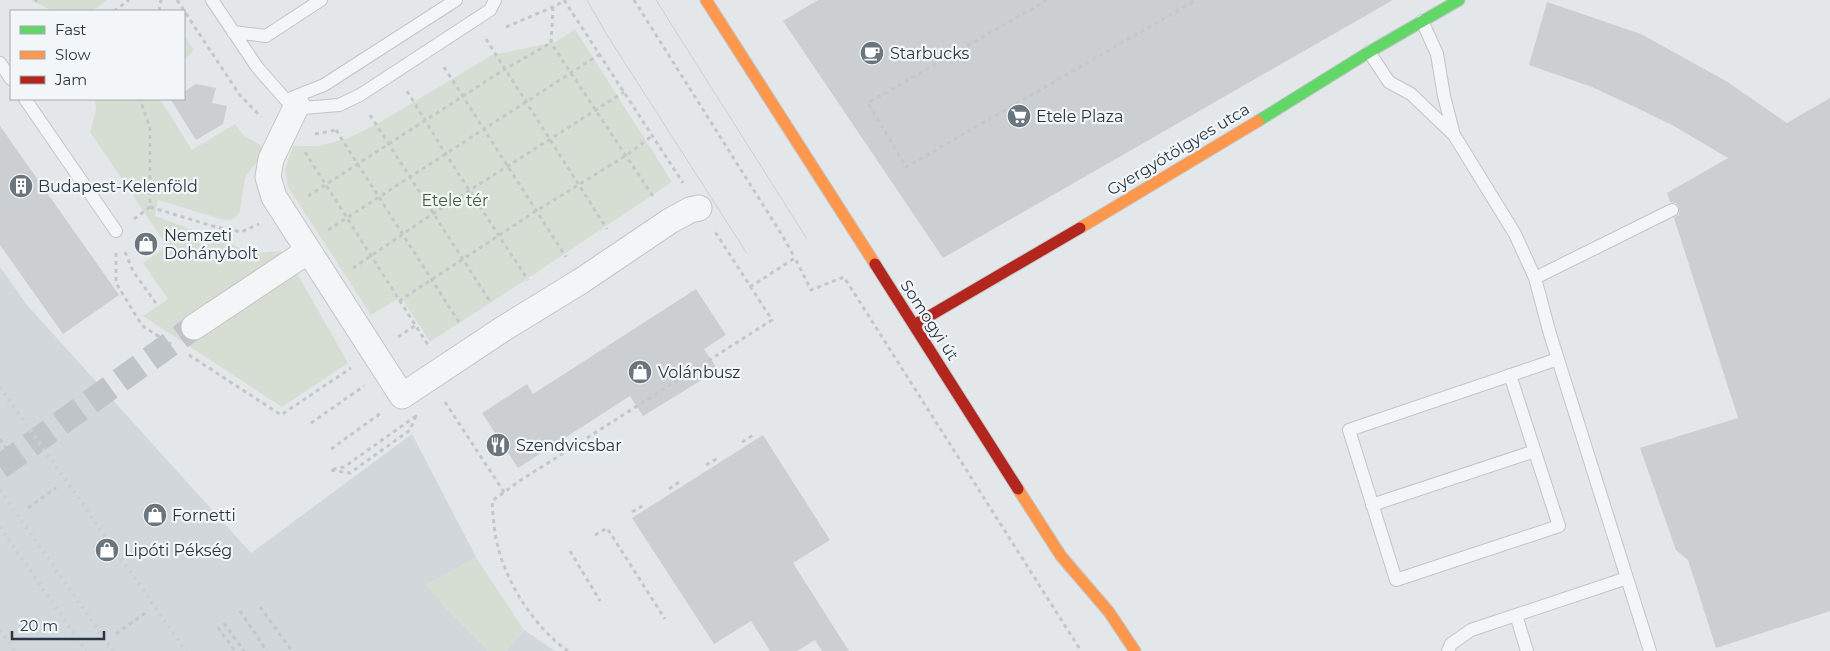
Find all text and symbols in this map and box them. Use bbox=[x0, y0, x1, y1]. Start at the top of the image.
legend bbox=[10, 10, 185, 100]
text: Fast bbox=[55, 20, 86, 39]
cafe icon: Starbucks bbox=[859, 40, 885, 66]
place label: Starbucks bbox=[890, 44, 970, 63]
text: Slow bbox=[55, 45, 91, 64]
text: Jam bbox=[54, 70, 87, 89]
street label: Gyergyótölgyes utca bbox=[1104, 99, 1253, 200]
supermarket icon: Etele Plaza bbox=[1006, 103, 1032, 129]
place label: Etele Plaza bbox=[1036, 107, 1123, 126]
building icon: Budapest-Kelenföld bbox=[8, 173, 34, 199]
place label: Budapest-Kelenföld bbox=[38, 177, 198, 196]
park label: Etele tér bbox=[422, 191, 488, 210]
place label: Nemzeti Dohánybolt bbox=[164, 226, 259, 263]
shop icon: Nemzeti Dohánybolt bbox=[133, 231, 159, 257]
street label: Somogyi út bbox=[897, 276, 963, 365]
shop icon: Volánbusz bbox=[627, 359, 653, 385]
place label: Volánbusz bbox=[658, 363, 740, 382]
restaurant icon: Szendvicsbar bbox=[485, 432, 511, 458]
place label: Szendvicsbar bbox=[516, 436, 622, 455]
shop icon: Fornetti bbox=[142, 502, 168, 528]
place label: Fornetti bbox=[172, 506, 236, 525]
shop icon: Lipóti Pékség bbox=[94, 537, 120, 563]
place label: Lipóti Pékség bbox=[124, 541, 232, 560]
scale bar bbox=[12, 608, 105, 640]
text: 20 m bbox=[20, 616, 58, 635]

